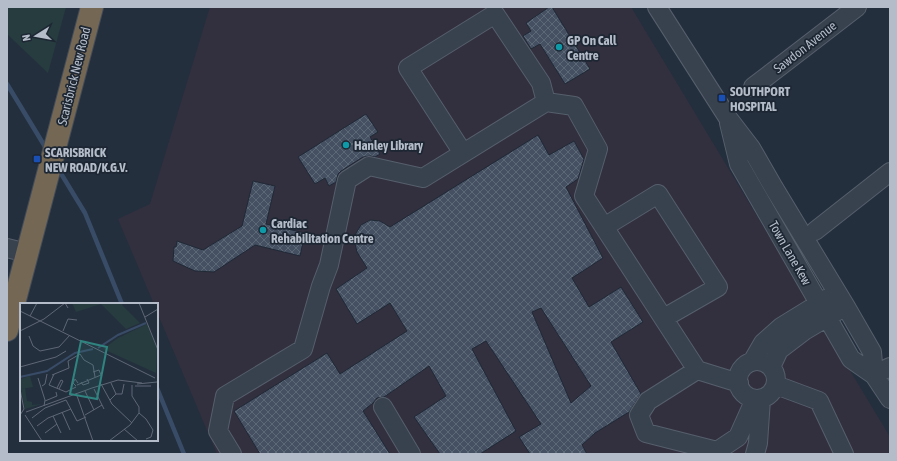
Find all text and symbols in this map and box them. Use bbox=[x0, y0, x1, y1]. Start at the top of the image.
north arrow bbox=[16, 16, 56, 56]
street label: Sawdon Avenue bbox=[771, 18, 839, 76]
street label: Scarisbrick New Road bbox=[55, 25, 93, 127]
place label: GP On Call Centre bbox=[567, 33, 617, 63]
text: N bbox=[20, 34, 33, 42]
marker: GP On Call Centre bbox=[554, 42, 564, 52]
place label: SOUTHPORT HOSPITAL bbox=[730, 84, 790, 114]
marker: SOUTHPORT HOSPITAL bbox=[717, 93, 727, 103]
place label: Hanley Library bbox=[354, 138, 424, 153]
marker: Hanley Library bbox=[341, 140, 351, 150]
place label: SCARISBRICK NEW ROAD/K.G.V. bbox=[45, 145, 128, 175]
marker: SCARISBRICK NEW ROAD/K.G.V. bbox=[32, 154, 42, 164]
place label: Cardiac Rehabilitation Centre bbox=[271, 216, 374, 246]
street label: Town Lane Kew bbox=[766, 218, 814, 288]
marker: Cardiac Rehabilitation Centre bbox=[258, 225, 268, 235]
inset map bbox=[20, 303, 158, 441]

